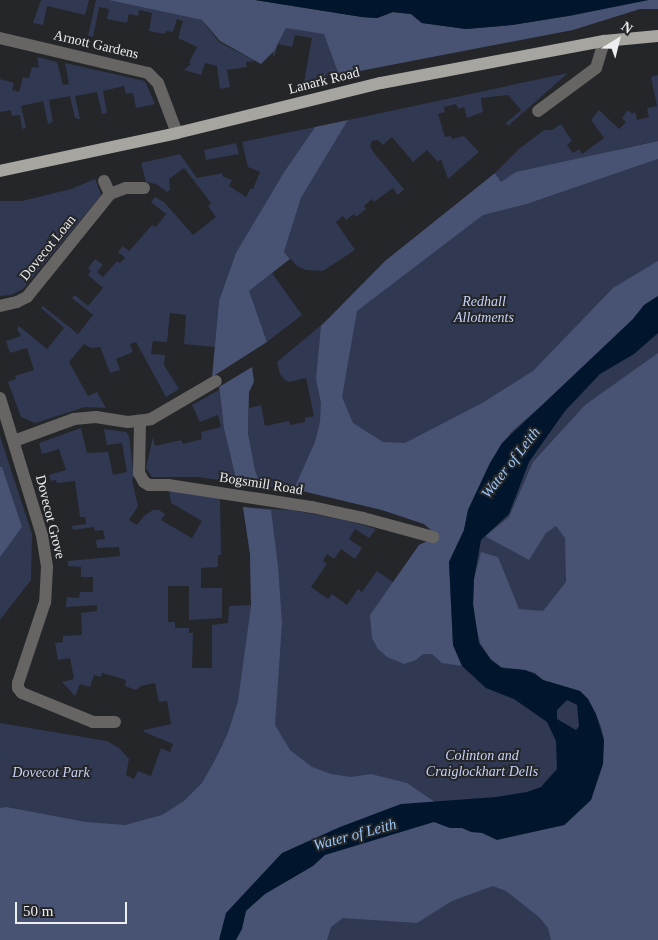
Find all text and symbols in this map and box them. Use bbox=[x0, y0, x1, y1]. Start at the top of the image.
north arrow bbox=[593, 15, 643, 65]
text: N bbox=[619, 18, 636, 37]
street label: Arnott Gardens bbox=[52, 27, 140, 63]
street label: Lanark Road bbox=[287, 64, 361, 98]
street label: Dovecot Loan bbox=[16, 212, 80, 284]
park label: Redhall Allotments bbox=[454, 294, 514, 326]
water label: Water of Leith bbox=[478, 424, 544, 502]
street label: Bogsmill Road bbox=[218, 469, 304, 499]
street label: Dovecot Grove bbox=[31, 473, 69, 561]
park label: Colinton and Craiglockhart Dells bbox=[426, 748, 538, 780]
park label: Dovecot Park bbox=[12, 765, 90, 781]
water label: Water of Leith bbox=[311, 815, 399, 855]
scale bar bbox=[18, 892, 130, 924]
text: 50 m bbox=[23, 903, 53, 919]

